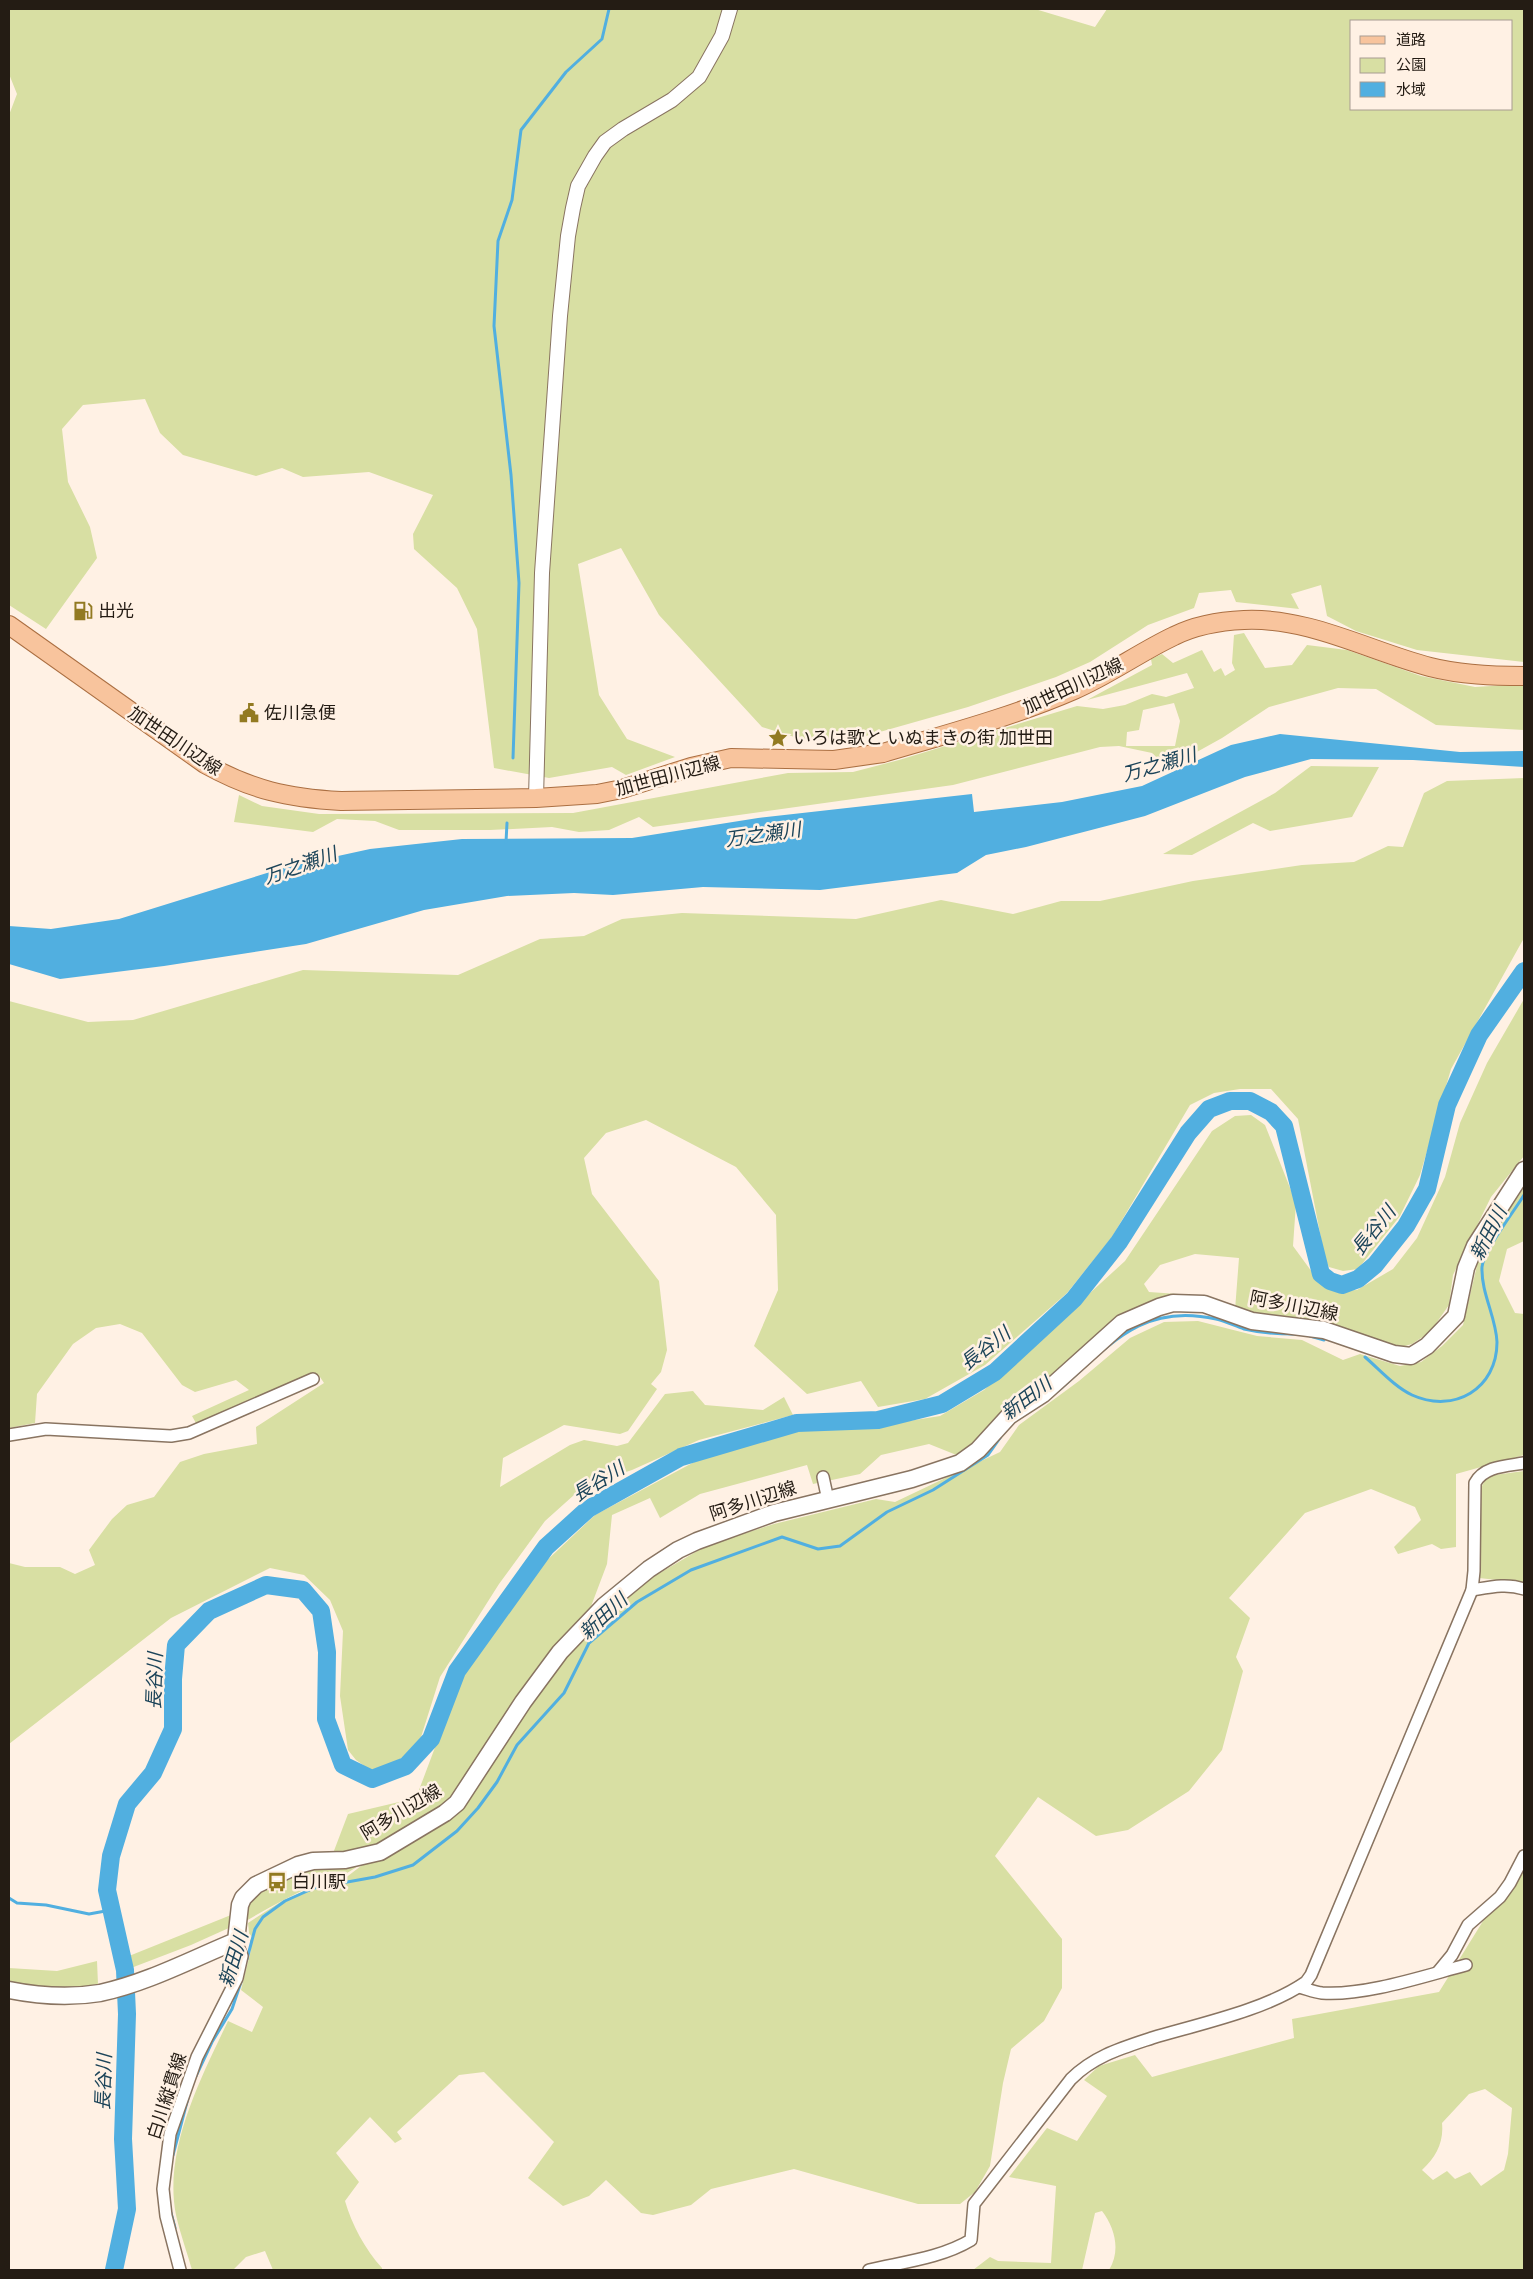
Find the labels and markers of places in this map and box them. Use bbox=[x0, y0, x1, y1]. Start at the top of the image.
place label: 出光 bbox=[98, 599, 134, 621]
fuel station icon: 出光 bbox=[72, 600, 94, 622]
place label: 佐川急便 bbox=[264, 701, 336, 723]
public building icon: 佐川急便 bbox=[238, 702, 260, 724]
place label: いろは歌と いぬまきの街 加世田 bbox=[793, 726, 1053, 748]
place icon: いろは歌と いぬまきの街 加世田 bbox=[767, 727, 789, 749]
place label: 白川駅 bbox=[292, 1870, 346, 1892]
bus stop icon: 白川駅 bbox=[266, 1871, 288, 1893]

